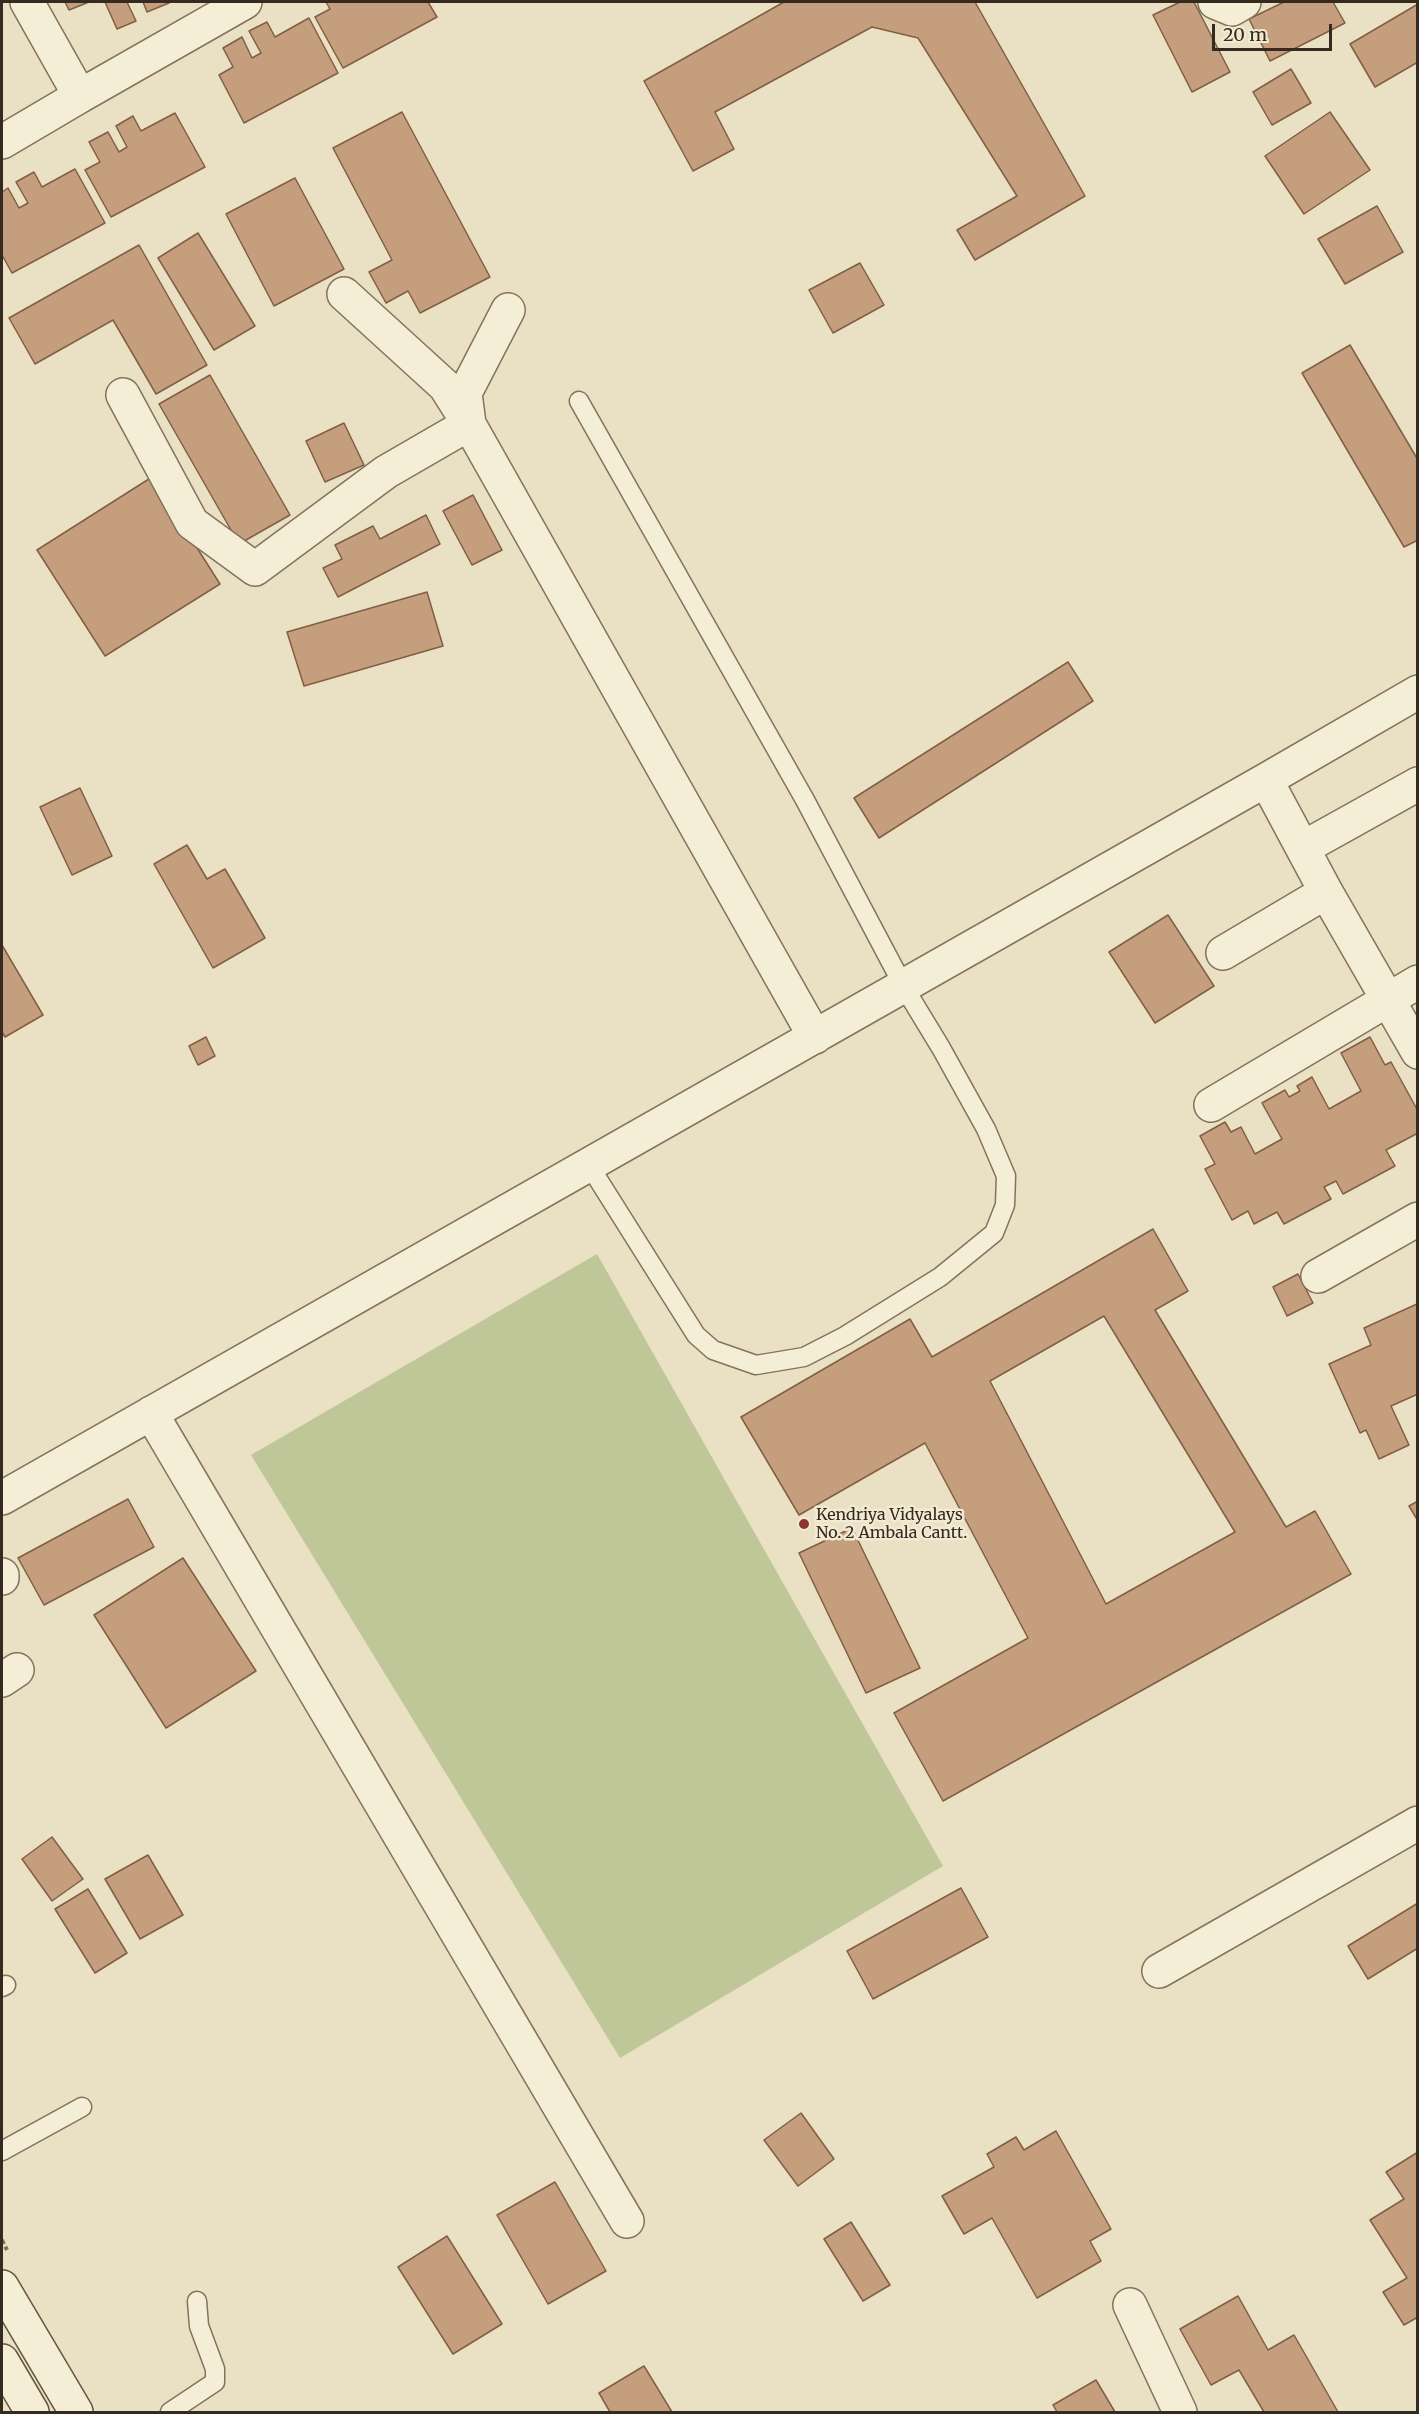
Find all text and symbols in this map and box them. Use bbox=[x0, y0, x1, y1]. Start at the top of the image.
scale bar bbox=[1215, 12, 1335, 50]
text: 20 m bbox=[1223, 23, 1267, 46]
place label: Kendriya Vidyalays No. 2 Ambala Cantt. bbox=[816, 1505, 967, 1543]
marker: Kendriya Vidyalays No. 2 Ambala Cantt. bbox=[797, 1517, 811, 1531]

